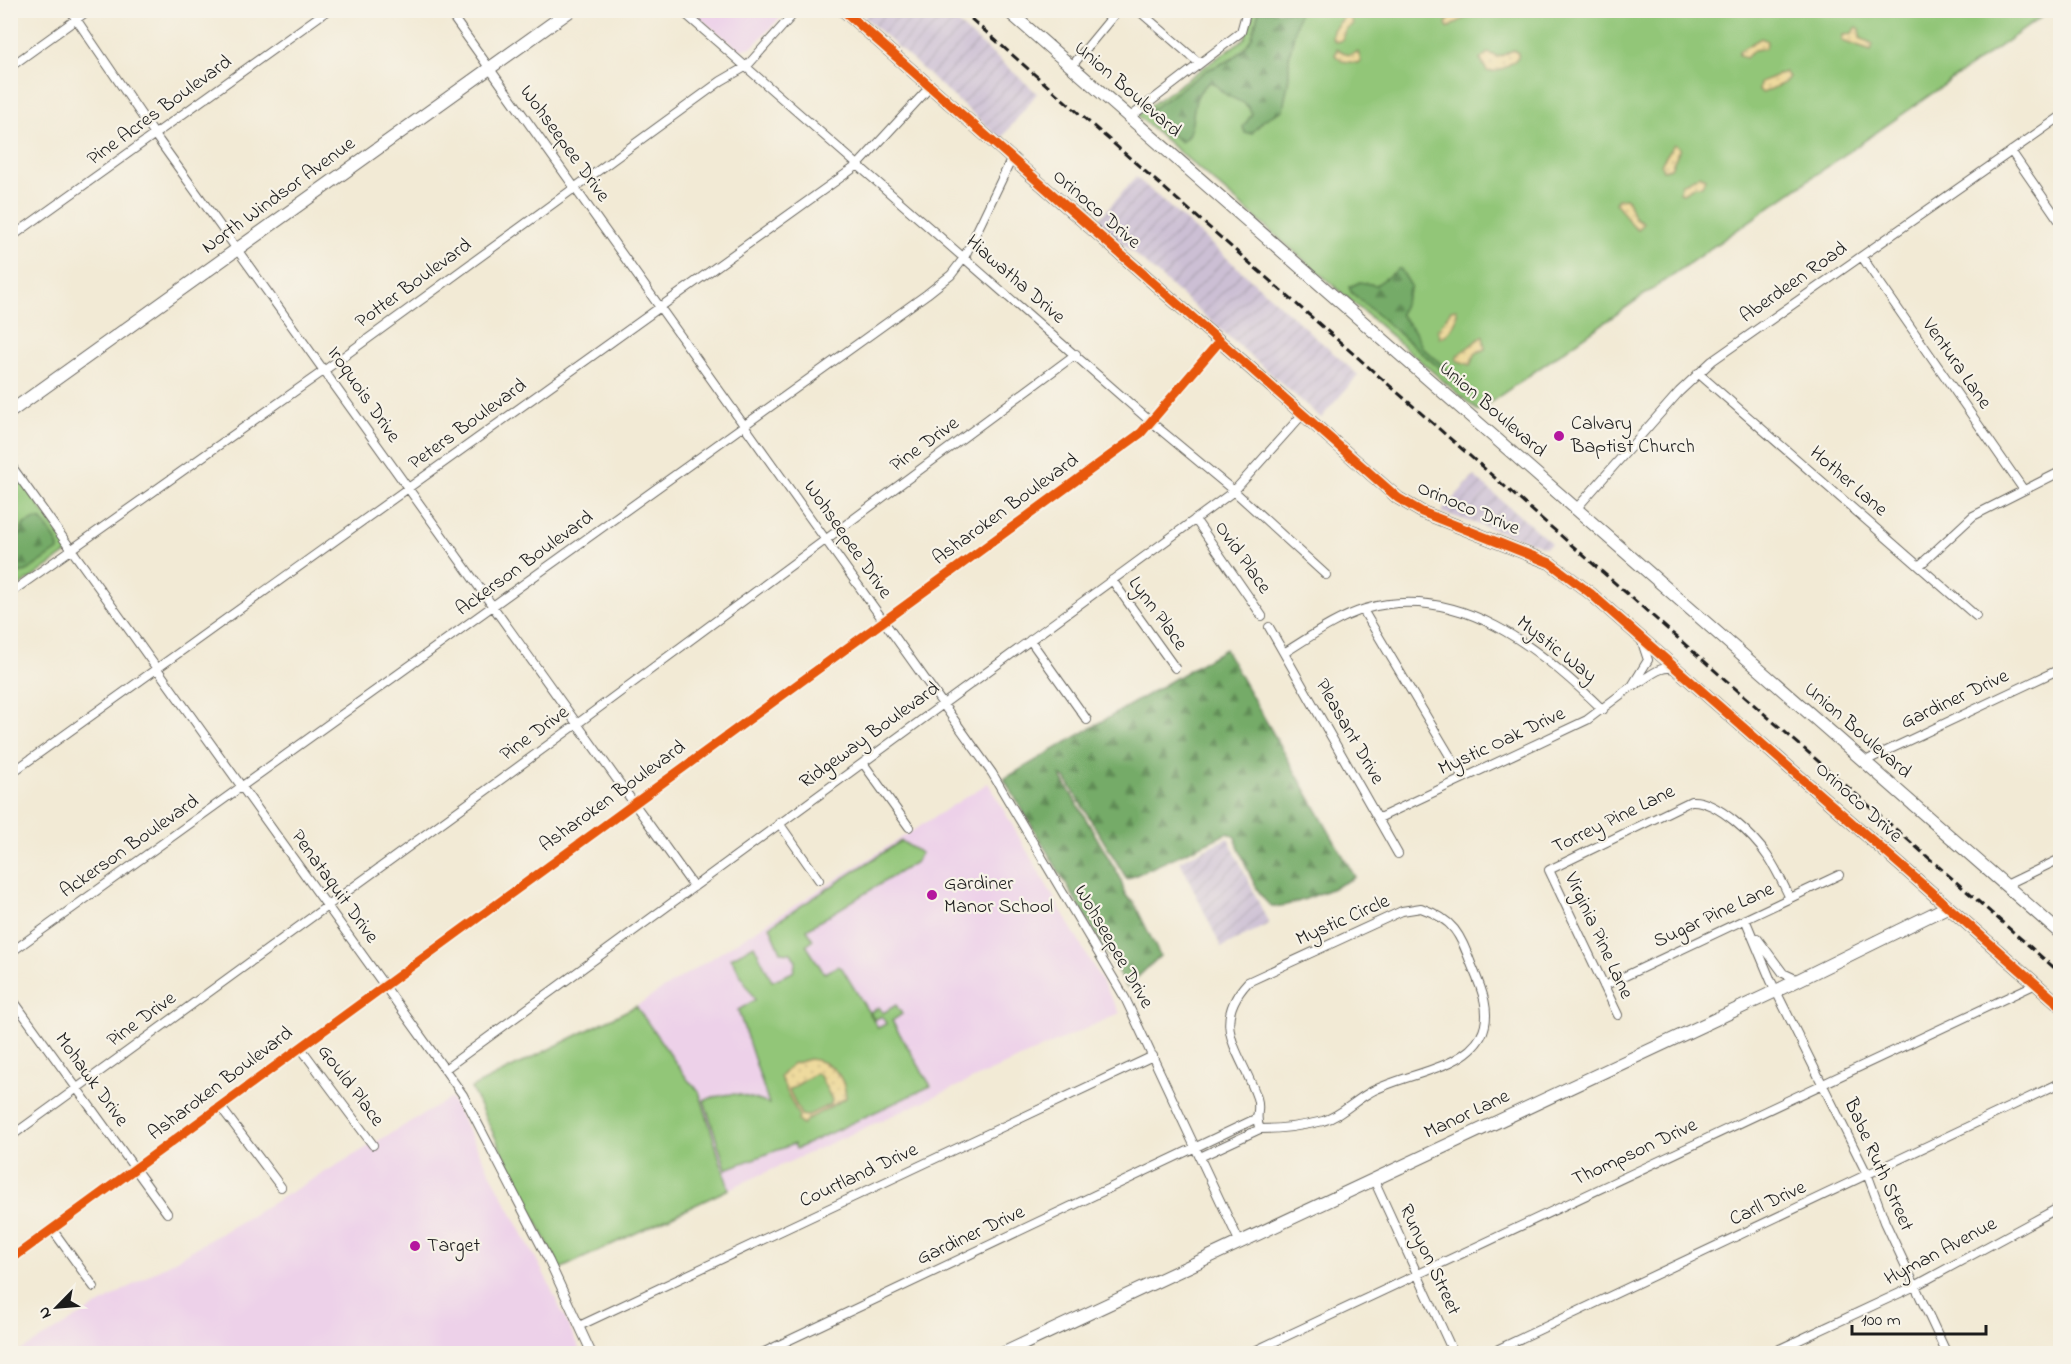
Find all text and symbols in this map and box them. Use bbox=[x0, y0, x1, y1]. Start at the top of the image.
street label: Union Boulevard bbox=[1067, 35, 1187, 145]
street label: Pine Acres Boulevard bbox=[82, 48, 238, 174]
street label: Wohseepee Drive bbox=[512, 79, 616, 209]
street label: North Windsor Avenue bbox=[196, 130, 362, 262]
street label: Orinoco Drive bbox=[1045, 163, 1147, 257]
street label: Hiawatha Drive bbox=[959, 228, 1071, 332]
street label: Potter Boulevard bbox=[350, 232, 478, 336]
street label: Aberdeen Road bbox=[1734, 235, 1854, 331]
street label: Ventura Lane bbox=[1913, 312, 1998, 415]
street label: Iroquois Drive bbox=[319, 341, 407, 449]
street label: Union Boulevard bbox=[1432, 355, 1552, 465]
street label: Peters Boulevard bbox=[403, 372, 533, 478]
street label: Pine Drive bbox=[884, 410, 966, 480]
place label: Calvary Baptist Church bbox=[1570, 410, 1695, 462]
marker: Calvary Baptist Church bbox=[1552, 429, 1566, 443]
street label: Hother Lane bbox=[1802, 440, 1894, 524]
street label: Asharoken Boulevard bbox=[927, 447, 1085, 573]
street label: Orinoco Drive bbox=[1412, 474, 1524, 544]
street label: Wohseepee Drive bbox=[795, 475, 899, 605]
street label: Ackerson Boulevard bbox=[450, 504, 600, 624]
street label: Ovid Place bbox=[1206, 516, 1278, 600]
street label: Lynn Place bbox=[1120, 571, 1194, 657]
street label: Mystic Way bbox=[1510, 609, 1602, 691]
street label: Gardiner Drive bbox=[1896, 662, 2014, 738]
street label: Pleasant Drive bbox=[1307, 674, 1391, 790]
street label: Ridgeway Boulevard bbox=[794, 675, 947, 798]
street label: Union Boulevard bbox=[1797, 676, 1917, 786]
street label: Pine Drive bbox=[494, 699, 576, 769]
street label: Mystic Oak Drive bbox=[1434, 700, 1570, 784]
street label: Asharoken Boulevard bbox=[534, 734, 692, 860]
street label: Orinoco Drive bbox=[1808, 756, 1908, 850]
street label: Torrey Pine Lane bbox=[1548, 778, 1680, 862]
street label: Ackerson Boulevard bbox=[54, 788, 206, 906]
street label: Penataquit Drive bbox=[283, 824, 385, 950]
street label: Virginia Pine Lane bbox=[1555, 867, 1640, 1005]
place label: Gardiner Manor School bbox=[944, 870, 1053, 922]
street label: Sugar Pine Lane bbox=[1649, 875, 1780, 958]
street label: Wohseepee Drive bbox=[1066, 880, 1160, 1014]
street label: Mystic Circle bbox=[1292, 887, 1394, 955]
marker: Gardiner Manor School bbox=[925, 888, 939, 902]
street label: Pine Drive bbox=[101, 985, 183, 1055]
street label: Asharoken Boulevard bbox=[142, 1020, 300, 1148]
street label: Mohawk Drive bbox=[47, 1027, 135, 1133]
street label: Gould Place bbox=[309, 1039, 391, 1133]
street label: Manor Lane bbox=[1419, 1083, 1515, 1147]
street label: Babe Ruth Street bbox=[1835, 1093, 1920, 1236]
street label: Thompson Drive bbox=[1568, 1111, 1702, 1195]
street label: Courtland Drive bbox=[795, 1136, 923, 1216]
street label: Carll Drive bbox=[1725, 1174, 1811, 1234]
street label: Gardiner Drive bbox=[912, 1198, 1030, 1274]
street label: Runyon Street bbox=[1391, 1200, 1468, 1321]
street label: Hyman Avenue bbox=[1880, 1210, 2002, 1294]
place label: Target bbox=[427, 1232, 480, 1262]
marker: Target bbox=[408, 1239, 422, 1253]
north arrow bbox=[27, 1277, 87, 1337]
scale bar bbox=[1852, 1298, 1986, 1336]
text: N bbox=[32, 1302, 58, 1322]
text: 100 m bbox=[1861, 1308, 1901, 1334]

